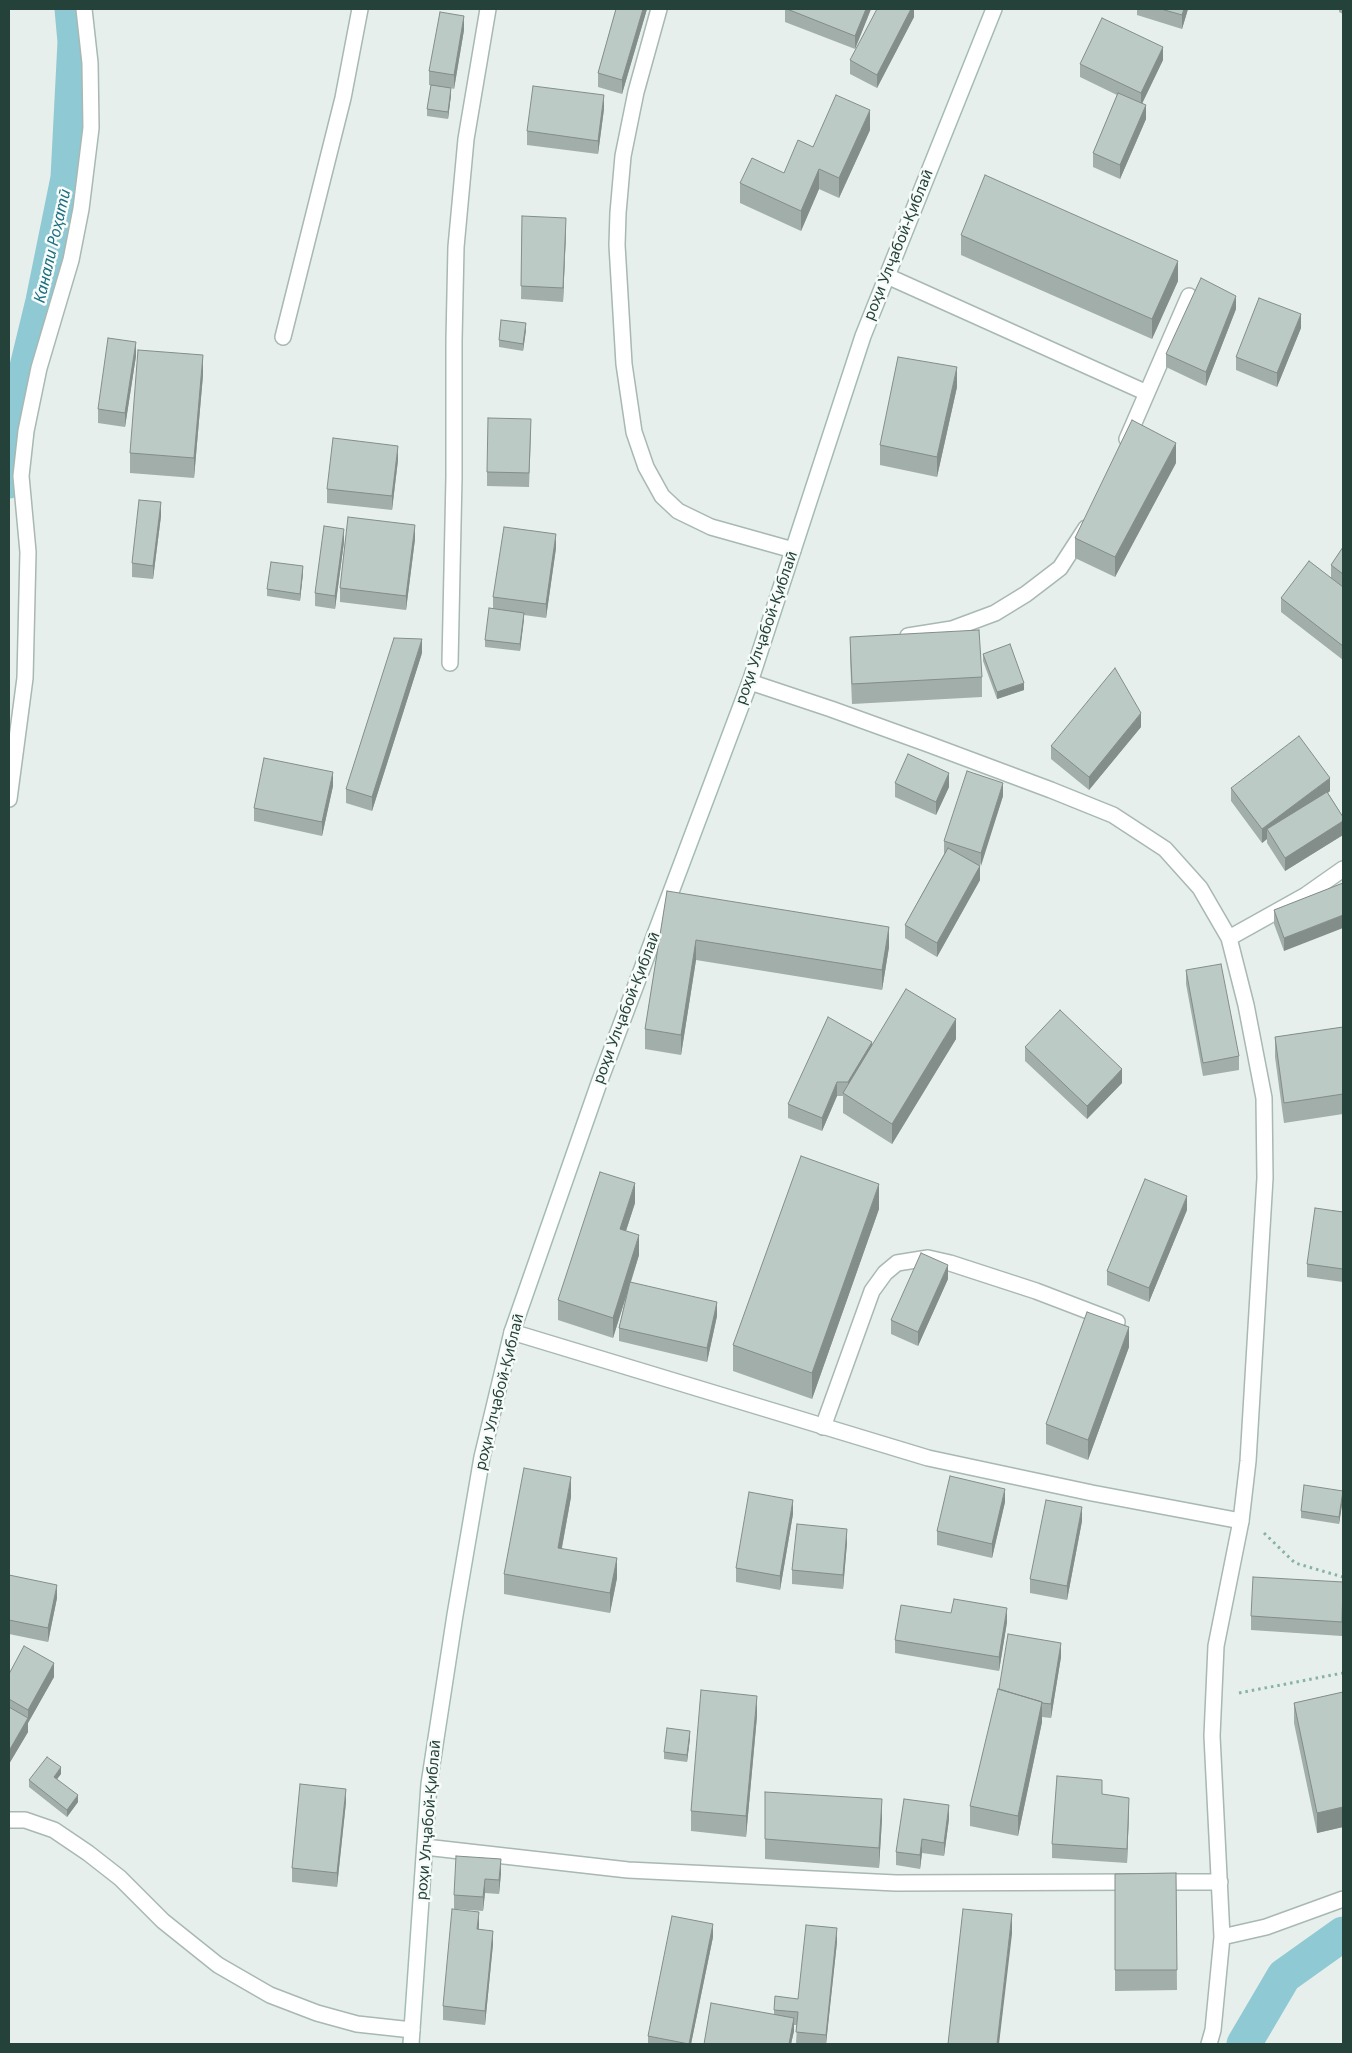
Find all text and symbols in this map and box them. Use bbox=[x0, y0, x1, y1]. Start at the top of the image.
street label: роҳи Улҷабой-Қиблаӣ bbox=[861, 167, 937, 323]
water label: Канали Роҳатӣ bbox=[31, 187, 75, 305]
street label: роҳи Улҷабой-Қиблаӣ bbox=[732, 549, 802, 707]
street label: роҳи Улҷабой-Қиблаӣ bbox=[590, 930, 664, 1086]
street label: роҳи Улҷабой-Қиблаӣ bbox=[472, 1312, 528, 1472]
street label: роҳи Улҷабой-Қиблаӣ bbox=[413, 1739, 445, 1901]

